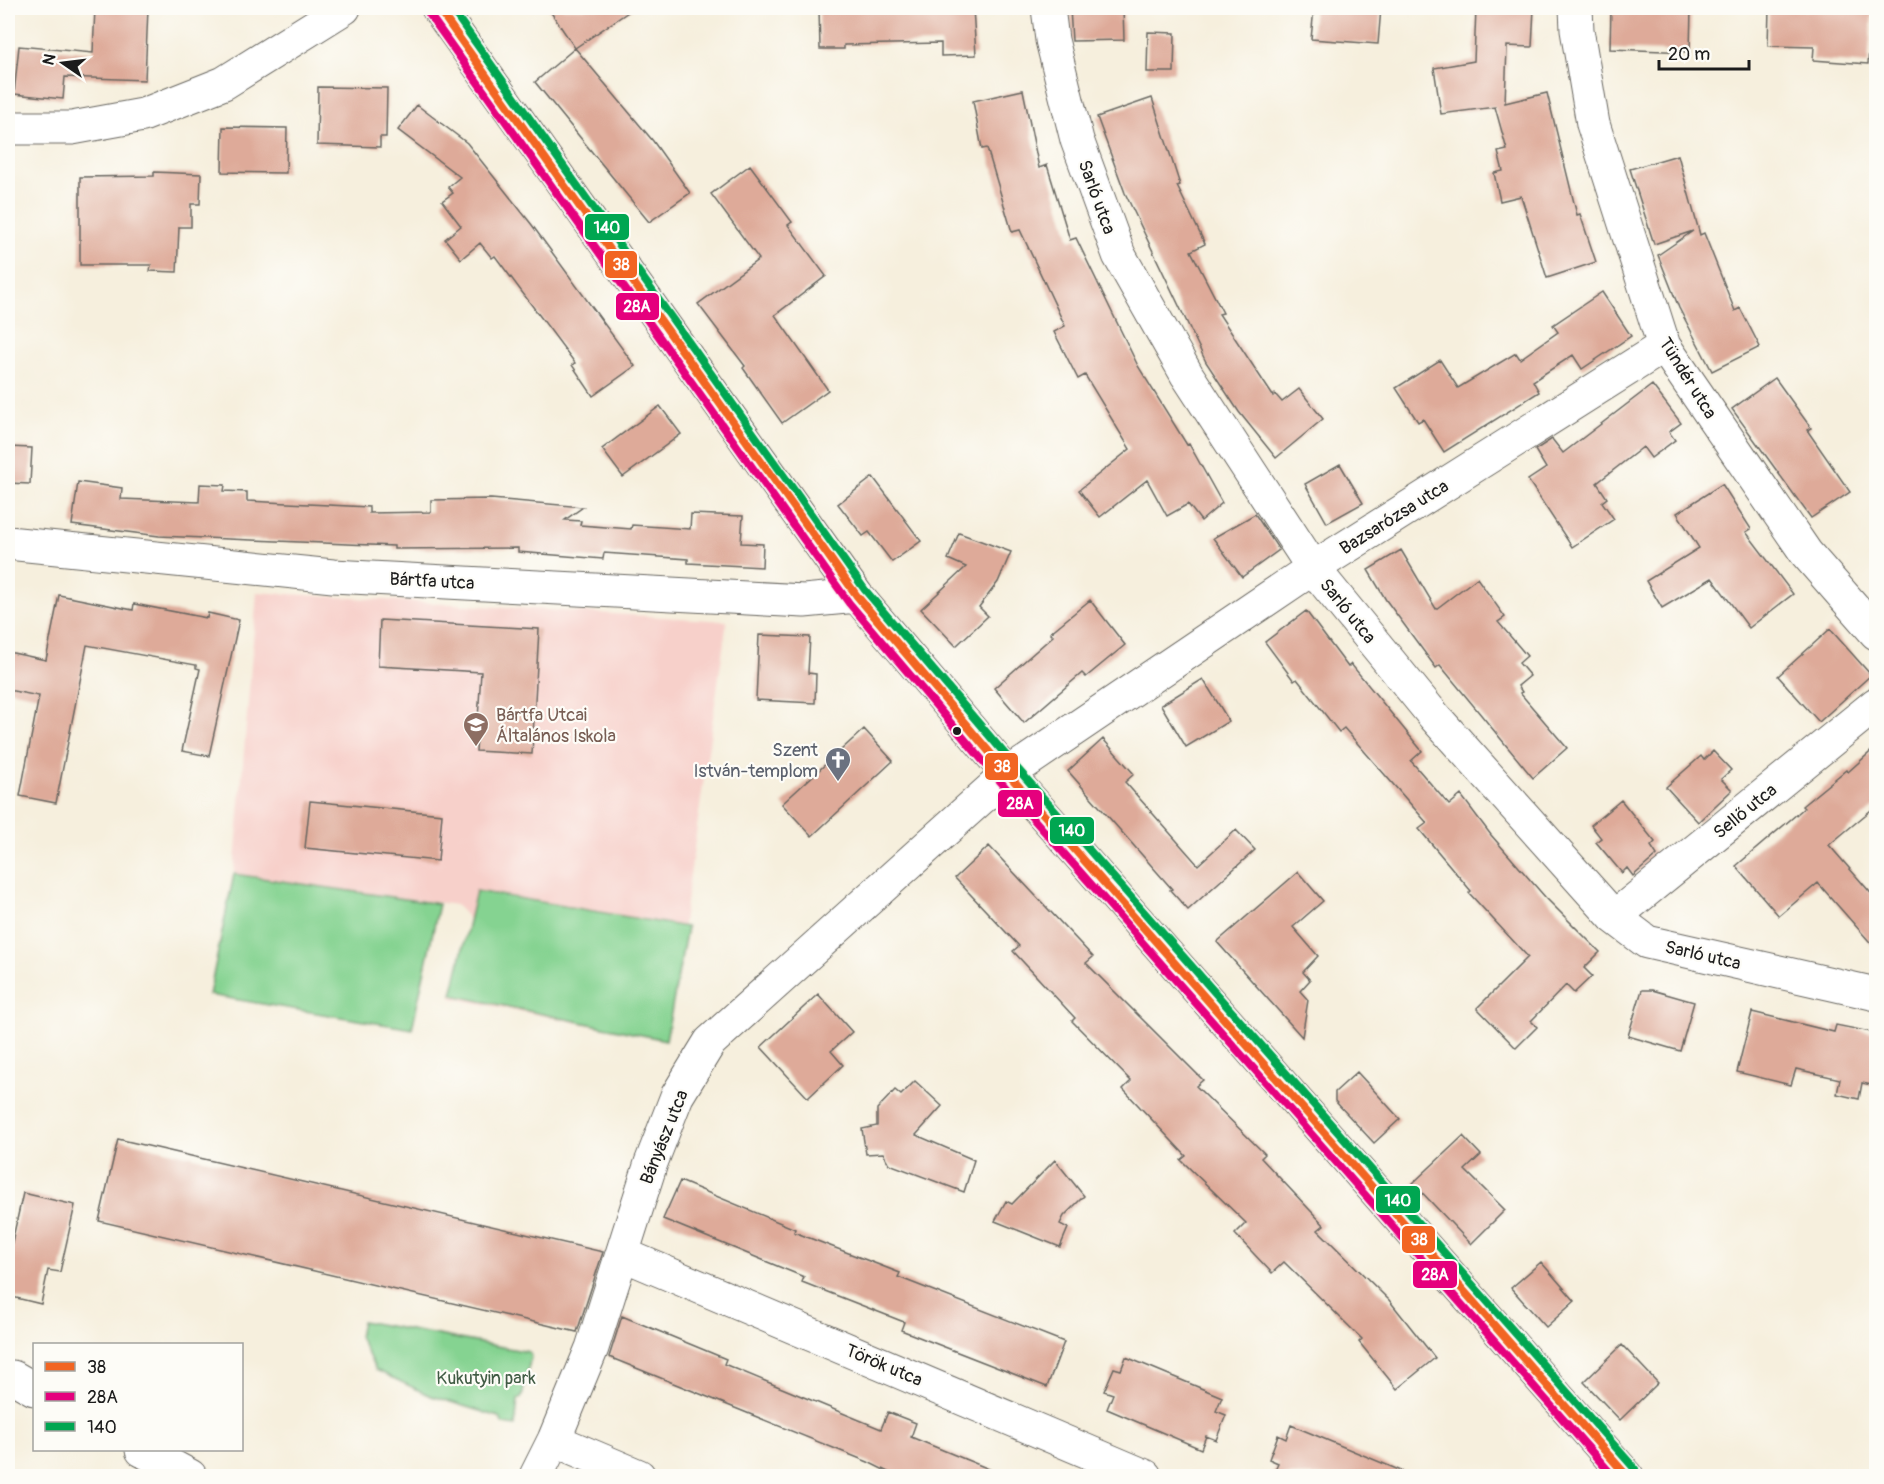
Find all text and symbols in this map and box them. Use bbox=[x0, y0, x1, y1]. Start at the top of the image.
north arrow bbox=[33, 33, 93, 93]
scale bar bbox=[1659, 33, 1749, 71]
text: 20 m bbox=[1668, 43, 1710, 66]
text: N bbox=[38, 52, 60, 67]
street label: Sarló utca bbox=[1073, 157, 1121, 237]
line badge: 140 bbox=[584, 213, 630, 241]
text: 140 bbox=[594, 218, 620, 238]
line badge: 38 bbox=[604, 250, 638, 279]
text: 38 bbox=[613, 255, 630, 275]
line badge: 28A bbox=[615, 292, 660, 321]
text: 28A bbox=[623, 297, 651, 317]
street label: Tündér utca bbox=[1653, 333, 1722, 423]
street label: Bazsarózsa utca bbox=[1336, 475, 1453, 560]
street label: Bártfa utca bbox=[389, 568, 475, 595]
street label: Sarló utca bbox=[1314, 574, 1381, 649]
place label: Bártfa Utcai Általános Iskola bbox=[496, 704, 616, 748]
school or university icon: Bártfa Utcai Általános Iskola bbox=[461, 710, 491, 748]
unlabelled marker bbox=[951, 725, 963, 737]
place label: Szent István-templom bbox=[693, 739, 819, 783]
church icon: Szent István-templom bbox=[823, 745, 853, 783]
line badge: 38 bbox=[984, 752, 1019, 781]
text: 38 bbox=[994, 757, 1011, 777]
street label: Sellő utca bbox=[1709, 779, 1782, 844]
line badge: 28A bbox=[997, 789, 1043, 818]
text: 28A bbox=[1006, 794, 1034, 814]
line badge: 140 bbox=[1049, 816, 1095, 845]
text: 140 bbox=[1059, 821, 1085, 841]
street label: Sarló utca bbox=[1663, 936, 1743, 975]
street label: Bányász utca bbox=[635, 1087, 694, 1188]
line badge: 140 bbox=[1375, 1185, 1421, 1214]
text: 140 bbox=[1385, 1191, 1411, 1211]
line badge: 38 bbox=[1401, 1225, 1436, 1254]
text: 38 bbox=[1411, 1230, 1428, 1250]
line badge: 28A bbox=[1412, 1260, 1458, 1289]
text: 28A bbox=[1421, 1265, 1449, 1285]
street label: Török utca bbox=[842, 1339, 926, 1392]
legend bbox=[33, 1343, 243, 1451]
text: 38 bbox=[87, 1356, 106, 1379]
park label: Kukutyin park bbox=[436, 1367, 536, 1390]
text: 28A bbox=[87, 1386, 118, 1409]
text: 140 bbox=[87, 1416, 117, 1439]

